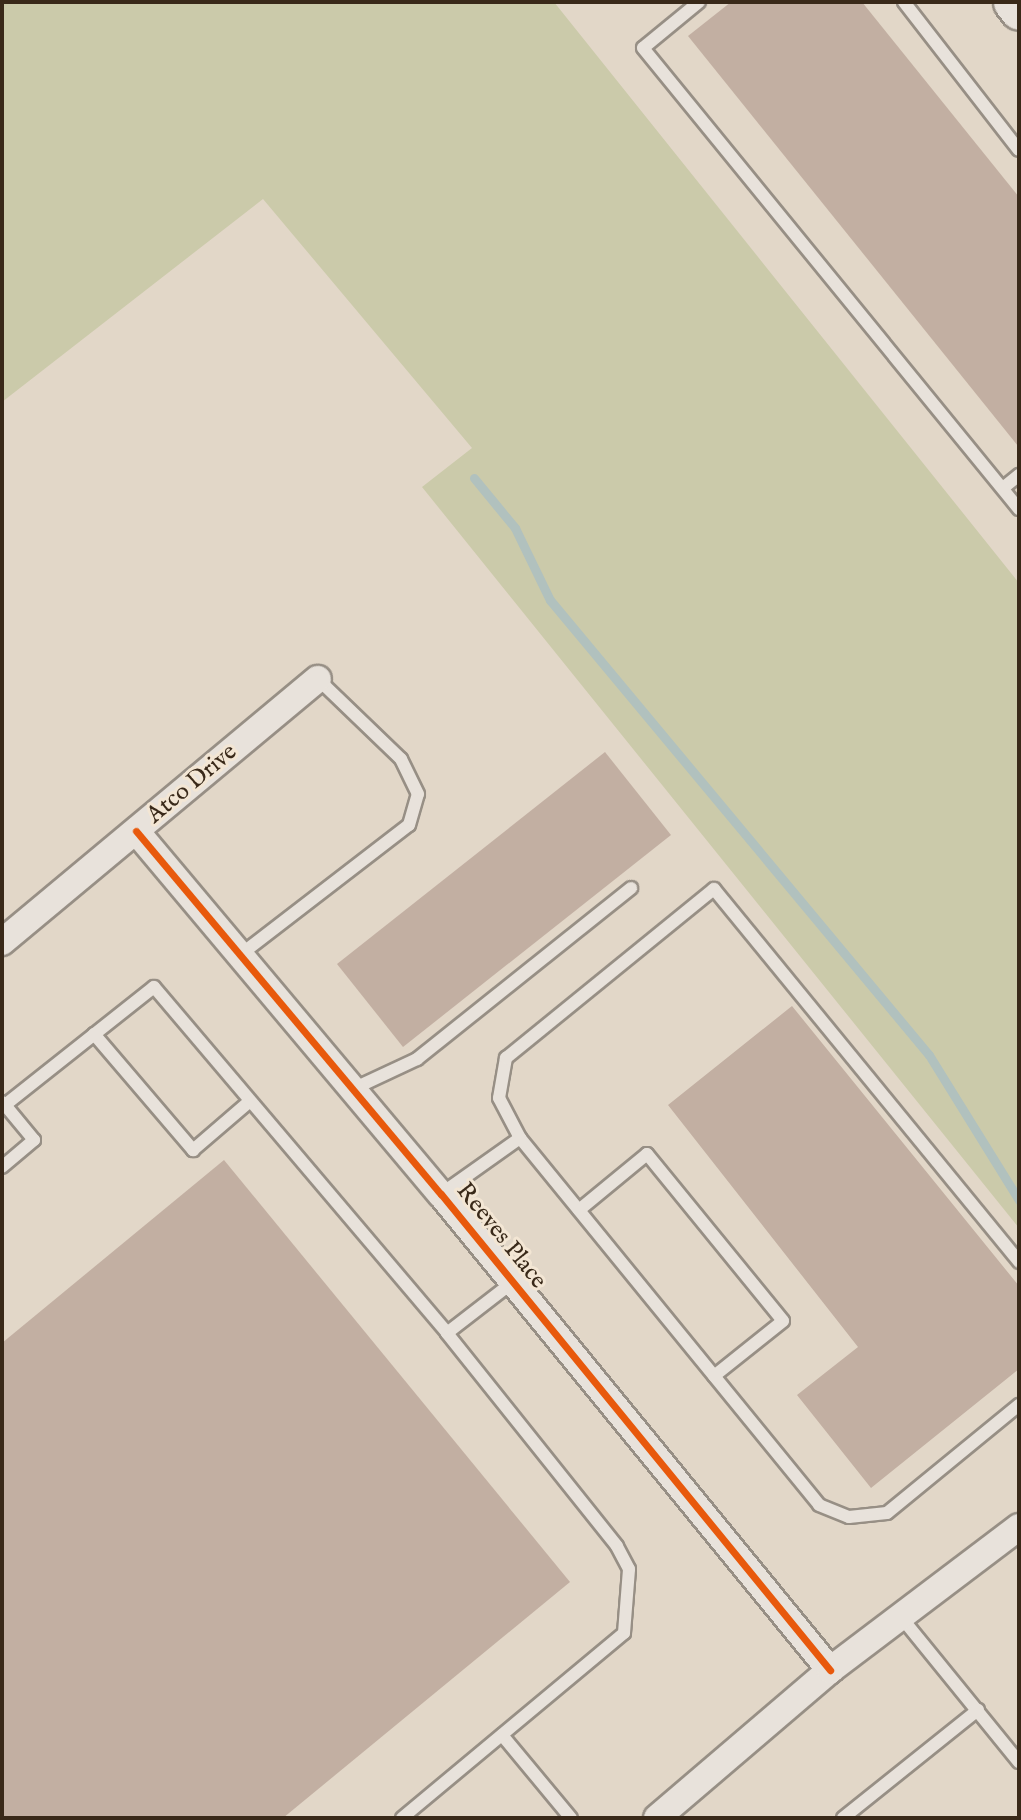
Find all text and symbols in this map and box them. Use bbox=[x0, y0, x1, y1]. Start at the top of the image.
street label: Atco Drive bbox=[141, 738, 243, 830]
street label: Reeves Place bbox=[450, 1177, 552, 1295]

